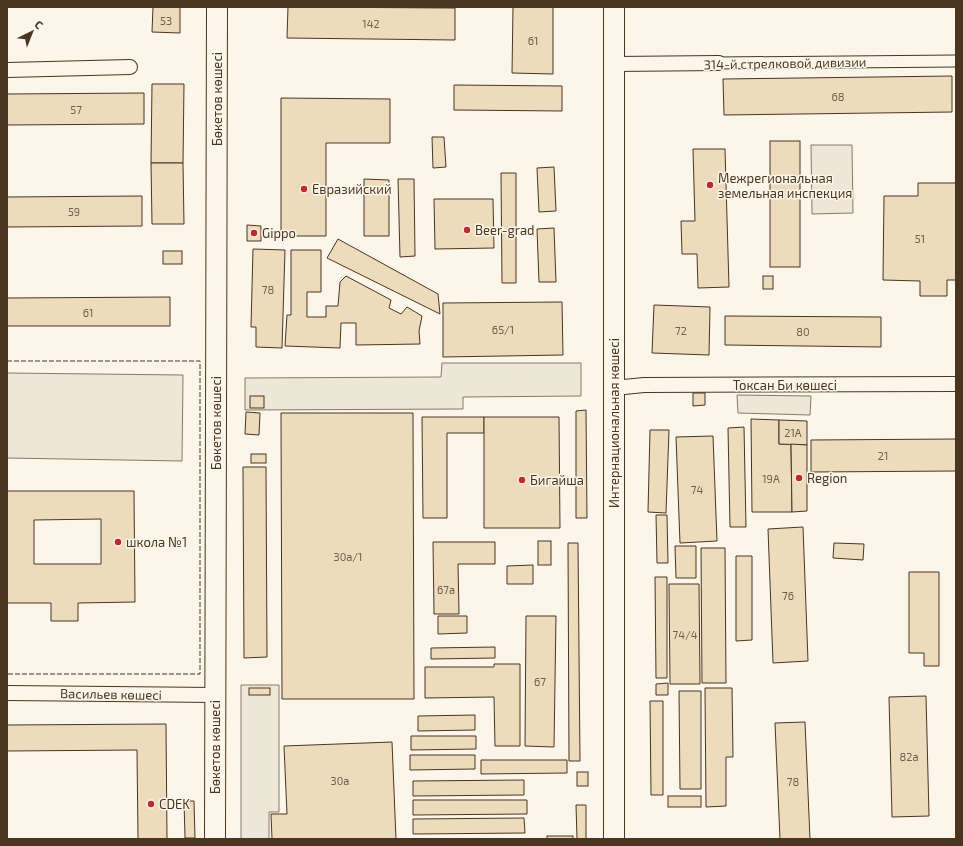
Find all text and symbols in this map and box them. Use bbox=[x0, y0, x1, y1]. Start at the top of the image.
north arrow bbox=[12, 12, 52, 52]
house number: 53 bbox=[160, 14, 172, 27]
text: С bbox=[32, 17, 46, 32]
house number: 142 bbox=[362, 17, 380, 30]
house number: 61 bbox=[528, 34, 538, 47]
street label: Бөкетов көшесі bbox=[209, 52, 225, 146]
street label: 314-й стрелковой дивизии bbox=[704, 54, 866, 72]
house number: 68 bbox=[832, 90, 844, 103]
house number: 57 bbox=[70, 103, 82, 116]
place label: Межрегиональная земельная инспекция bbox=[718, 170, 852, 201]
marker: Межрегиональная земельная инспекция bbox=[705, 180, 715, 190]
place label: Евразийский bbox=[312, 181, 392, 197]
marker: Евразийский bbox=[299, 184, 309, 194]
house number: 59 bbox=[68, 205, 80, 218]
place label: Beer-grad bbox=[475, 222, 535, 238]
place label: Gippo bbox=[262, 225, 296, 241]
marker: Beer-grad bbox=[462, 225, 472, 235]
marker: Gippo bbox=[249, 228, 259, 238]
house number: 51 bbox=[915, 232, 925, 245]
house number: 78 bbox=[262, 283, 274, 296]
house number: 61 bbox=[83, 306, 93, 319]
house number: 65/1 bbox=[492, 323, 514, 336]
house number: 72 bbox=[675, 324, 687, 337]
house number: 80 bbox=[796, 325, 810, 338]
street label: Интернациональная көшесі bbox=[606, 338, 622, 508]
street label: Бөкетов көшесі bbox=[208, 376, 224, 470]
street label: Токсан Би көшесі bbox=[733, 377, 837, 393]
house number: 21А bbox=[784, 426, 802, 439]
house number: 21 bbox=[878, 449, 888, 462]
place label: Region bbox=[807, 470, 847, 486]
place label: Бигайша bbox=[530, 472, 584, 488]
house number: 19А bbox=[762, 472, 780, 485]
marker: Region bbox=[794, 473, 804, 483]
marker: Бигайша bbox=[517, 475, 527, 485]
house number: 74 bbox=[691, 483, 703, 496]
place label: школа №1 bbox=[126, 534, 187, 550]
marker: школа №1 bbox=[113, 537, 123, 547]
house number: 30а/1 bbox=[334, 550, 362, 563]
house number: 67а bbox=[437, 583, 455, 596]
house number: 76 bbox=[782, 589, 794, 602]
house number: 74/4 bbox=[673, 628, 698, 641]
house number: 67 bbox=[534, 675, 546, 688]
street label: Васильев көшесі bbox=[60, 685, 162, 703]
street label: Бөкетов көшесі bbox=[207, 700, 223, 794]
house number: 82а bbox=[900, 750, 918, 763]
house number: 30а bbox=[331, 774, 349, 787]
house number: 78 bbox=[787, 775, 799, 788]
place label: CDEK bbox=[159, 796, 190, 812]
marker: CDEK bbox=[146, 799, 156, 809]

